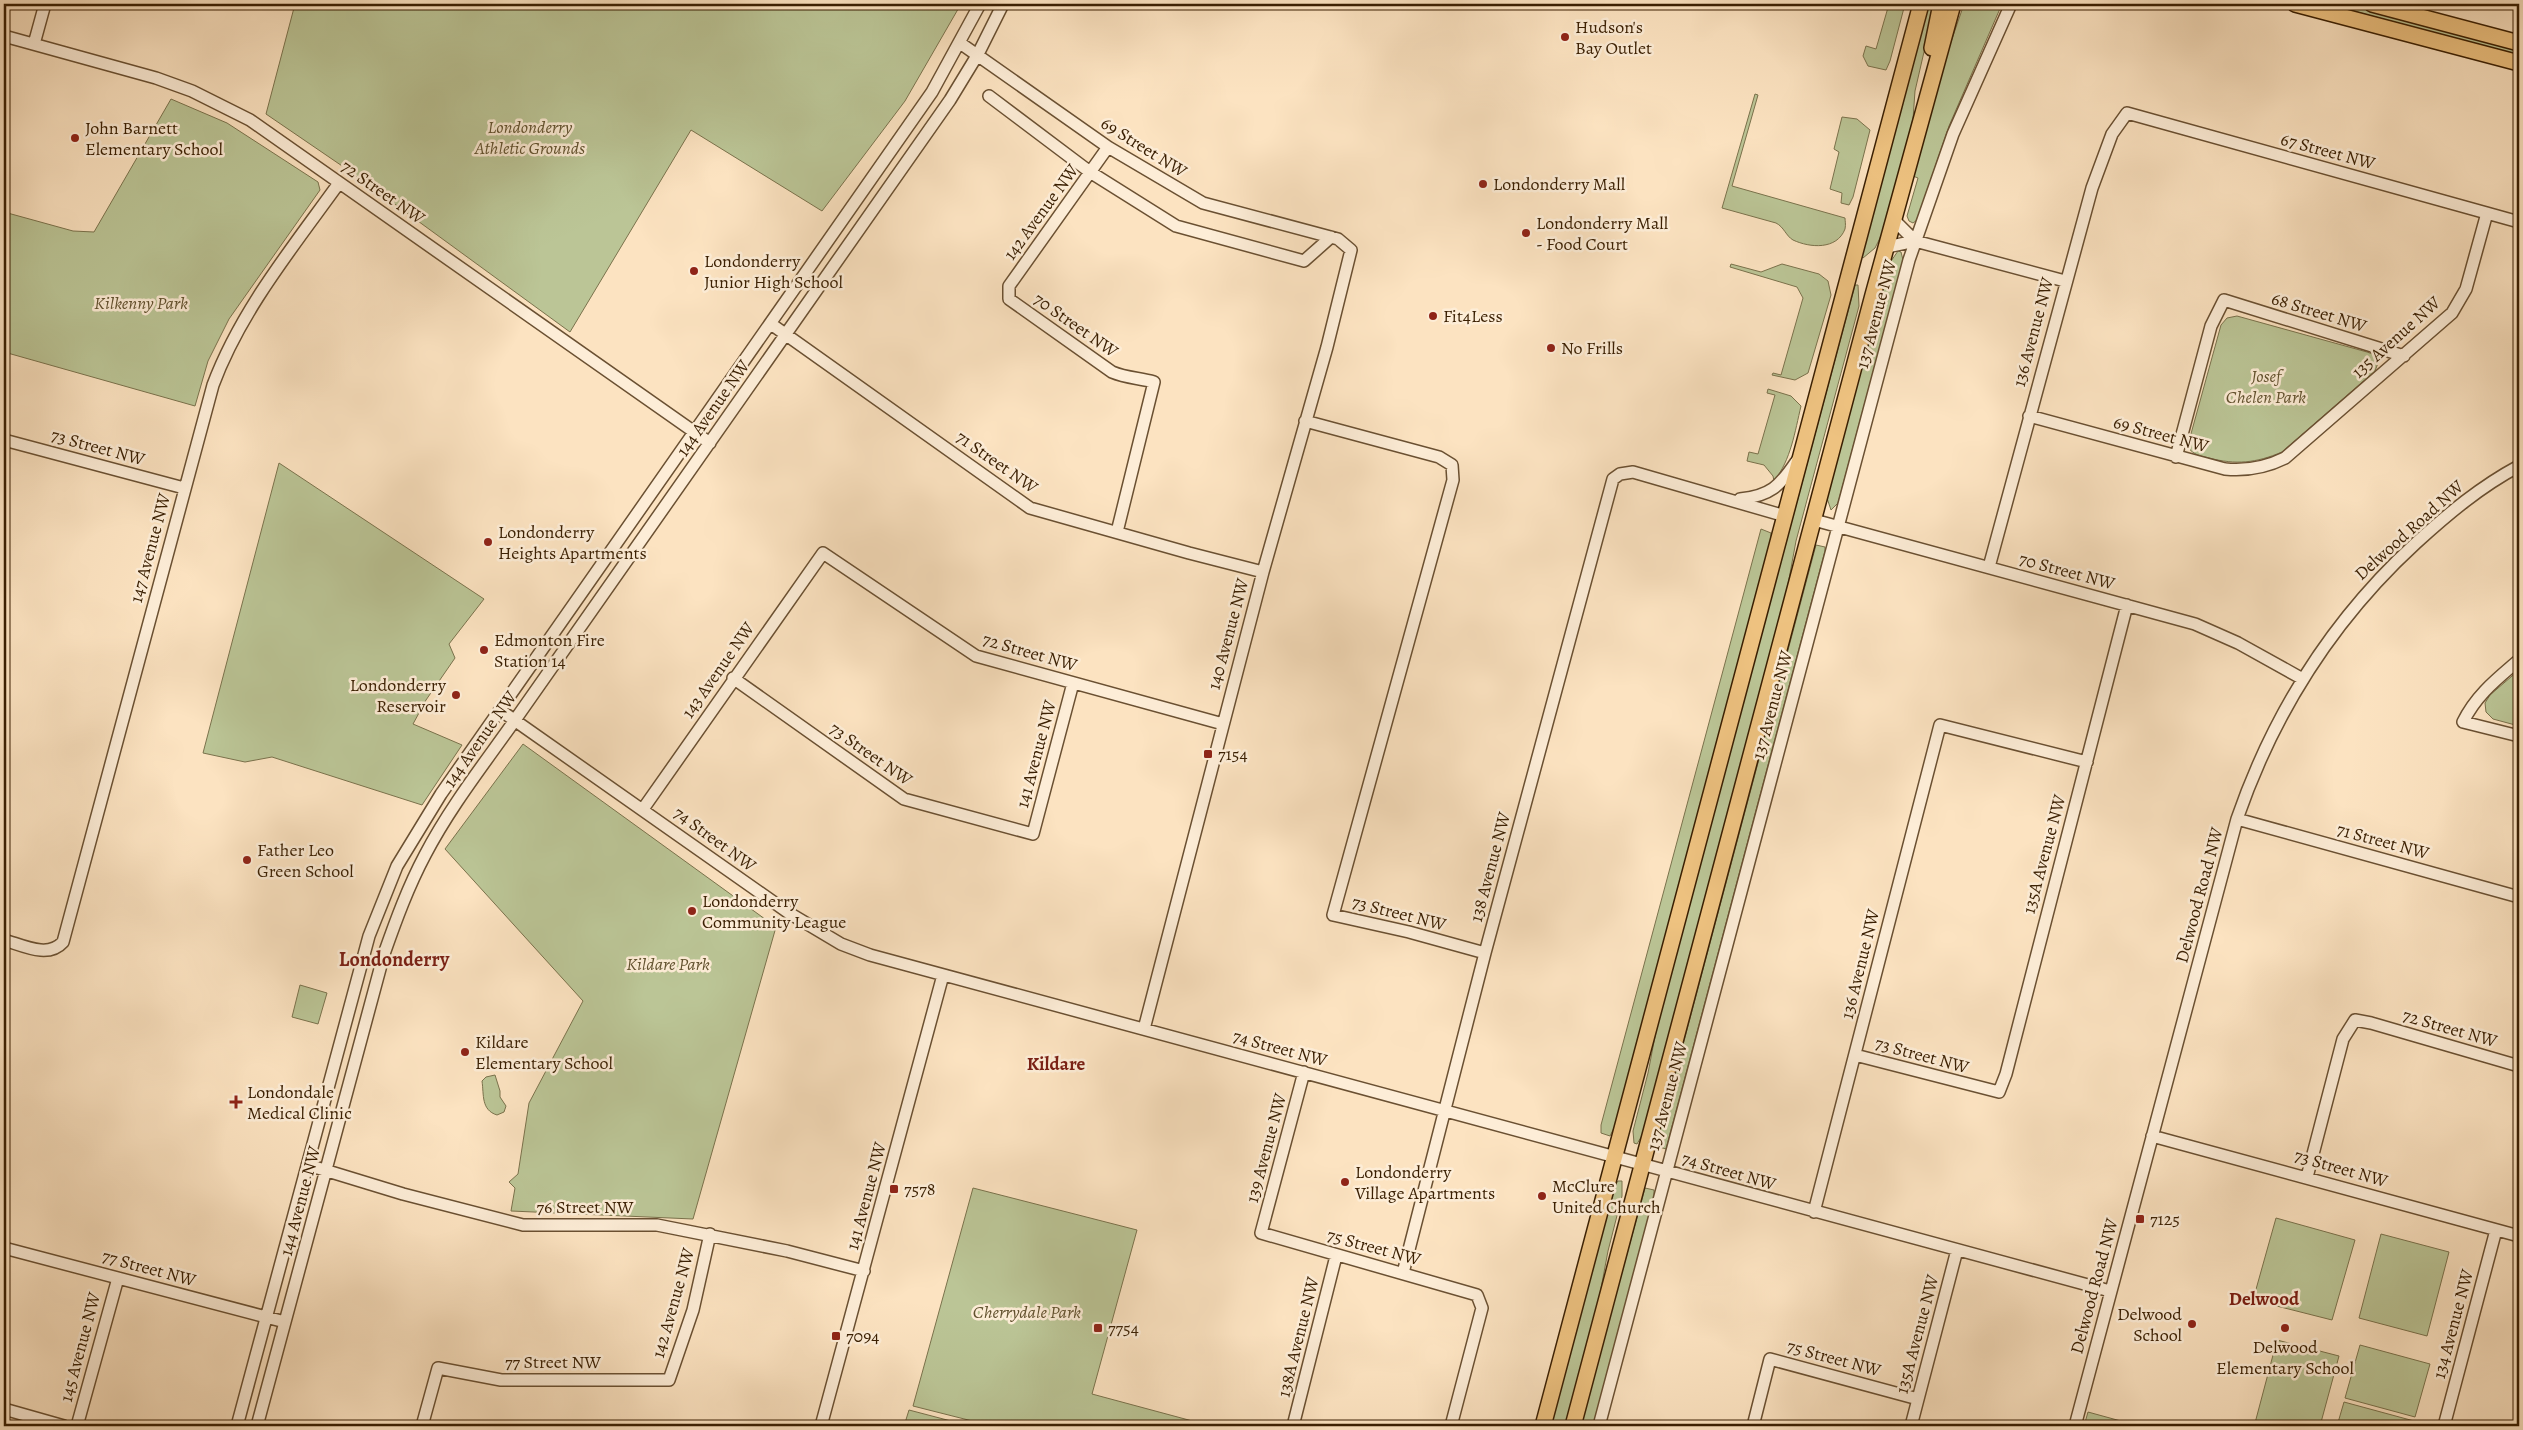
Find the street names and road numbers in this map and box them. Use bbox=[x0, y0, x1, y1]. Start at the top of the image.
street label: 69 Street NW bbox=[1096, 111, 1192, 183]
street label: 67 Street NW bbox=[2278, 127, 2378, 175]
street label: 72 Street NW bbox=[336, 154, 430, 230]
street label: 142 Avenue NW bbox=[998, 159, 1084, 265]
street label: 137 Avenue NW bbox=[1850, 257, 1902, 371]
street label: 136 Avenue NW bbox=[2007, 274, 2059, 389]
street label: 68 Street NW bbox=[2269, 286, 2370, 338]
street label: 70 Street NW bbox=[1029, 287, 1123, 363]
street label: 135 Avenue NW bbox=[2346, 291, 2446, 383]
street label: 144 Avenue NW bbox=[671, 355, 755, 461]
street label: 69 Street NW bbox=[2111, 410, 2211, 458]
street label: 73 Street NW bbox=[48, 423, 148, 471]
street label: 71 Street NW bbox=[951, 425, 1043, 499]
street label: Delwood Road NW bbox=[2349, 474, 2469, 586]
street label: 147 Avenue NW bbox=[124, 490, 176, 605]
street label: 70 Street NW bbox=[2016, 547, 2118, 595]
street label: 140 Avenue NW bbox=[1202, 575, 1254, 692]
street label: 143 Avenue NW bbox=[676, 617, 760, 723]
street label: 72 Street NW bbox=[980, 627, 1080, 677]
street label: 137 Avenue NW bbox=[1746, 648, 1798, 762]
street label: 144 Avenue NW bbox=[438, 686, 522, 792]
street label: 141 Avenue NW bbox=[1010, 697, 1062, 811]
street label: 73 Street NW bbox=[825, 717, 917, 792]
street label: 135A Avenue NW bbox=[2017, 792, 2071, 916]
street label: 74 Street NW bbox=[669, 801, 761, 877]
street label: 138 Avenue NW bbox=[1464, 809, 1516, 925]
street label: 71 Street NW bbox=[2334, 817, 2432, 865]
street label: Delwood Road NW bbox=[2169, 824, 2229, 965]
street label: 73 Street NW bbox=[1349, 890, 1449, 936]
street label: 136 Avenue NW bbox=[1835, 906, 1885, 1021]
street label: 72 Street NW bbox=[2400, 1003, 2500, 1053]
street label: 74 Street NW bbox=[1230, 1024, 1330, 1072]
street label: 73 Street NW bbox=[1872, 1031, 1972, 1079]
street label: 137 Avenue NW bbox=[1641, 1039, 1693, 1153]
street label: 139 Avenue NW bbox=[1240, 1090, 1292, 1205]
street label: 141 Avenue NW bbox=[840, 1139, 892, 1253]
street label: 144 Avenue NW bbox=[274, 1143, 326, 1259]
street label: 73 Street NW bbox=[2291, 1143, 2391, 1193]
street label: 74 Street NW bbox=[1679, 1146, 1779, 1196]
street label: 76 Street NW bbox=[537, 1195, 634, 1219]
street label: Delwood Road NW bbox=[2064, 1215, 2124, 1356]
street label: 75 Street NW bbox=[1324, 1223, 1424, 1271]
street label: 77 Street NW bbox=[99, 1244, 199, 1292]
street label: 142 Avenue NW bbox=[646, 1245, 700, 1361]
street label: 134 Avenue NW bbox=[2427, 1266, 2479, 1381]
street label: 135A Avenue NW bbox=[1890, 1272, 1944, 1396]
street label: 138A Avenue NW bbox=[1271, 1274, 1325, 1400]
street label: 145 Avenue NW bbox=[54, 1289, 106, 1404]
street label: 75 Street NW bbox=[1784, 1334, 1884, 1382]
street label: 77 Street NW bbox=[505, 1350, 601, 1374]

